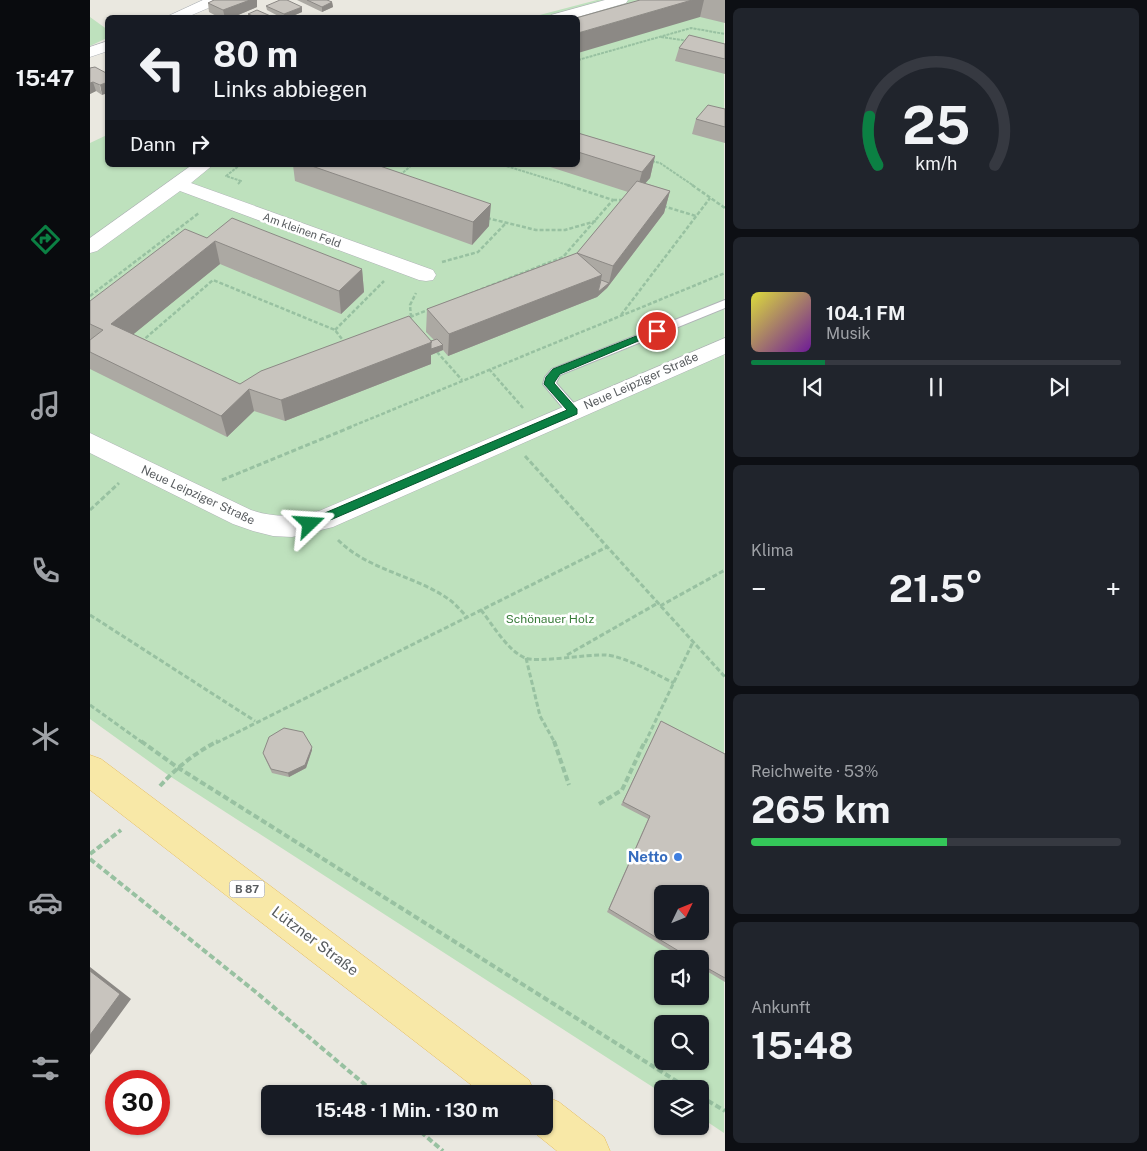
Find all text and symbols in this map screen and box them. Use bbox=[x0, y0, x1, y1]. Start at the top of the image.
text: 80 m bbox=[213, 34, 298, 75]
icon: left bbox=[130, 35, 195, 100]
text: 15:47 bbox=[16, 65, 74, 91]
text: Links abbiegen bbox=[213, 76, 367, 102]
text: 25 bbox=[902, 95, 970, 156]
icon: right bbox=[186, 130, 214, 158]
text: Dann bbox=[130, 133, 176, 155]
text: km/h bbox=[915, 153, 957, 174]
street label: Am kleinen Feld bbox=[261, 210, 343, 250]
icon: directions bbox=[28, 222, 63, 257]
text: 104.1 FM bbox=[826, 302, 905, 324]
pin bbox=[636, 310, 678, 352]
icon: arrive bbox=[643, 317, 671, 345]
text: Musik bbox=[826, 324, 871, 343]
street label: Neue Leipziger Straße bbox=[582, 349, 701, 413]
icon: previous bbox=[799, 373, 827, 401]
icon: pause bbox=[922, 373, 950, 401]
icon: next bbox=[1045, 373, 1073, 401]
icon: music bbox=[28, 388, 63, 423]
street label: Neue Leipziger Straße bbox=[139, 463, 257, 528]
position arrow bbox=[283, 497, 335, 549]
text: Klima bbox=[751, 541, 793, 560]
icon: phone bbox=[28, 553, 63, 588]
text: 21.5° bbox=[889, 566, 983, 611]
text: − bbox=[751, 572, 767, 605]
text: + bbox=[1105, 572, 1121, 605]
park label: Schönauer Holz bbox=[506, 612, 594, 626]
icon: climate bbox=[28, 719, 63, 754]
text: Reichweite · 53% bbox=[751, 762, 879, 781]
text: 265 km bbox=[751, 787, 891, 832]
place label: Netto bbox=[628, 848, 668, 865]
marker: Netto bbox=[672, 851, 684, 863]
road number: B 87 bbox=[230, 881, 264, 898]
icon: car bbox=[28, 885, 63, 920]
north arrow bbox=[654, 885, 709, 940]
map controls bbox=[654, 885, 709, 1135]
street label: Lützner Straße bbox=[269, 903, 362, 979]
button: sound bbox=[654, 950, 709, 1005]
text: Ankunft bbox=[751, 998, 811, 1017]
button: search bbox=[654, 1015, 709, 1070]
text: 15:48 bbox=[751, 1023, 853, 1068]
icon: filters bbox=[28, 1051, 63, 1086]
speed limit sign: 30 bbox=[105, 1070, 170, 1135]
button: layers bbox=[654, 1080, 709, 1135]
text: 15:48 · 1 Min. · 130 m bbox=[315, 1099, 499, 1121]

